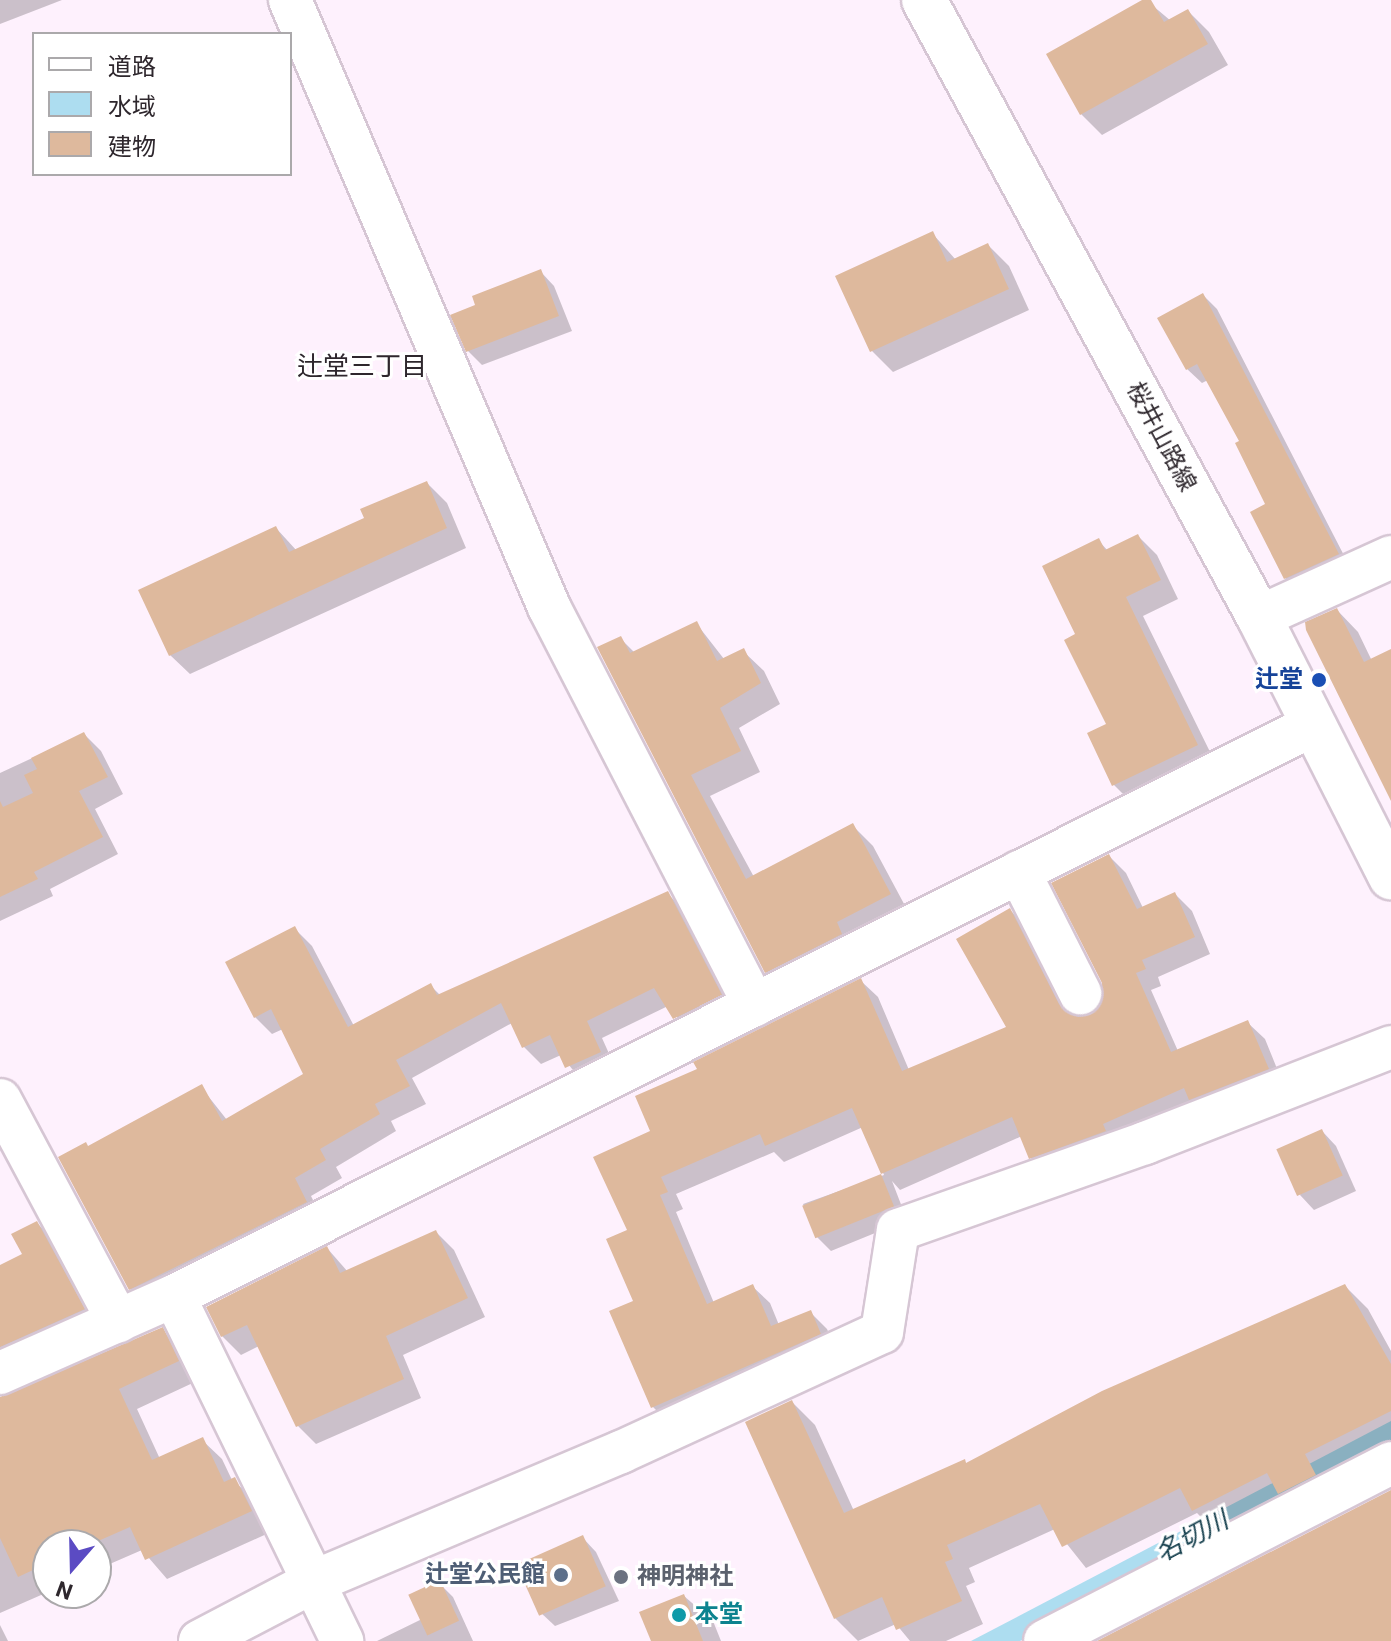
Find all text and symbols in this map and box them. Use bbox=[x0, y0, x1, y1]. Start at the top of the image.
legend bbox=[32, 32, 292, 176]
text: 道路 bbox=[108, 53, 156, 81]
text: 水域 bbox=[108, 93, 156, 121]
text: 建物 bbox=[108, 133, 156, 161]
district label: 辻堂三丁目 bbox=[297, 351, 427, 383]
street label: 桜井山路線 bbox=[1120, 377, 1202, 497]
place label: 辻堂 bbox=[1255, 666, 1303, 694]
marker: 辻堂 bbox=[1310, 671, 1328, 689]
water label: 名切川 bbox=[1150, 1505, 1234, 1569]
north arrow bbox=[32, 1529, 112, 1609]
place label: 辻堂公民館 bbox=[425, 1561, 545, 1589]
place label: 神明神社 bbox=[637, 1563, 733, 1591]
marker: 辻堂公民館 bbox=[552, 1566, 570, 1584]
marker: 神明神社 bbox=[612, 1568, 630, 1586]
text: N bbox=[53, 1576, 76, 1605]
place label: 本堂 bbox=[695, 1601, 743, 1629]
marker: 本堂 bbox=[670, 1606, 688, 1624]

